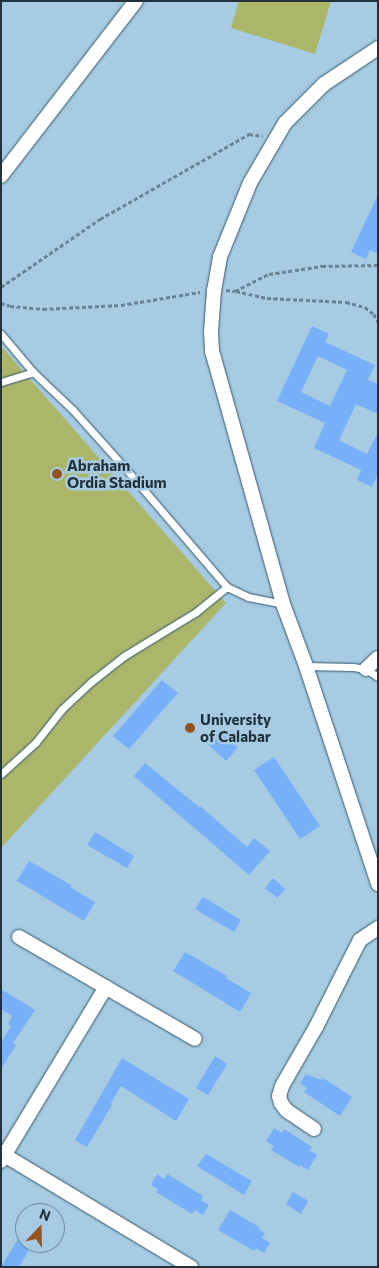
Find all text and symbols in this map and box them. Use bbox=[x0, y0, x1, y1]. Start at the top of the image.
place label: Abraham Ordia Stadium bbox=[67, 456, 167, 491]
marker: Abraham Ordia Stadium bbox=[51, 468, 63, 480]
place label: University of Calabar bbox=[200, 710, 271, 745]
marker: University of Calabar bbox=[184, 722, 196, 734]
north arrow bbox=[15, 1203, 65, 1253]
text: N bbox=[37, 1205, 53, 1224]

